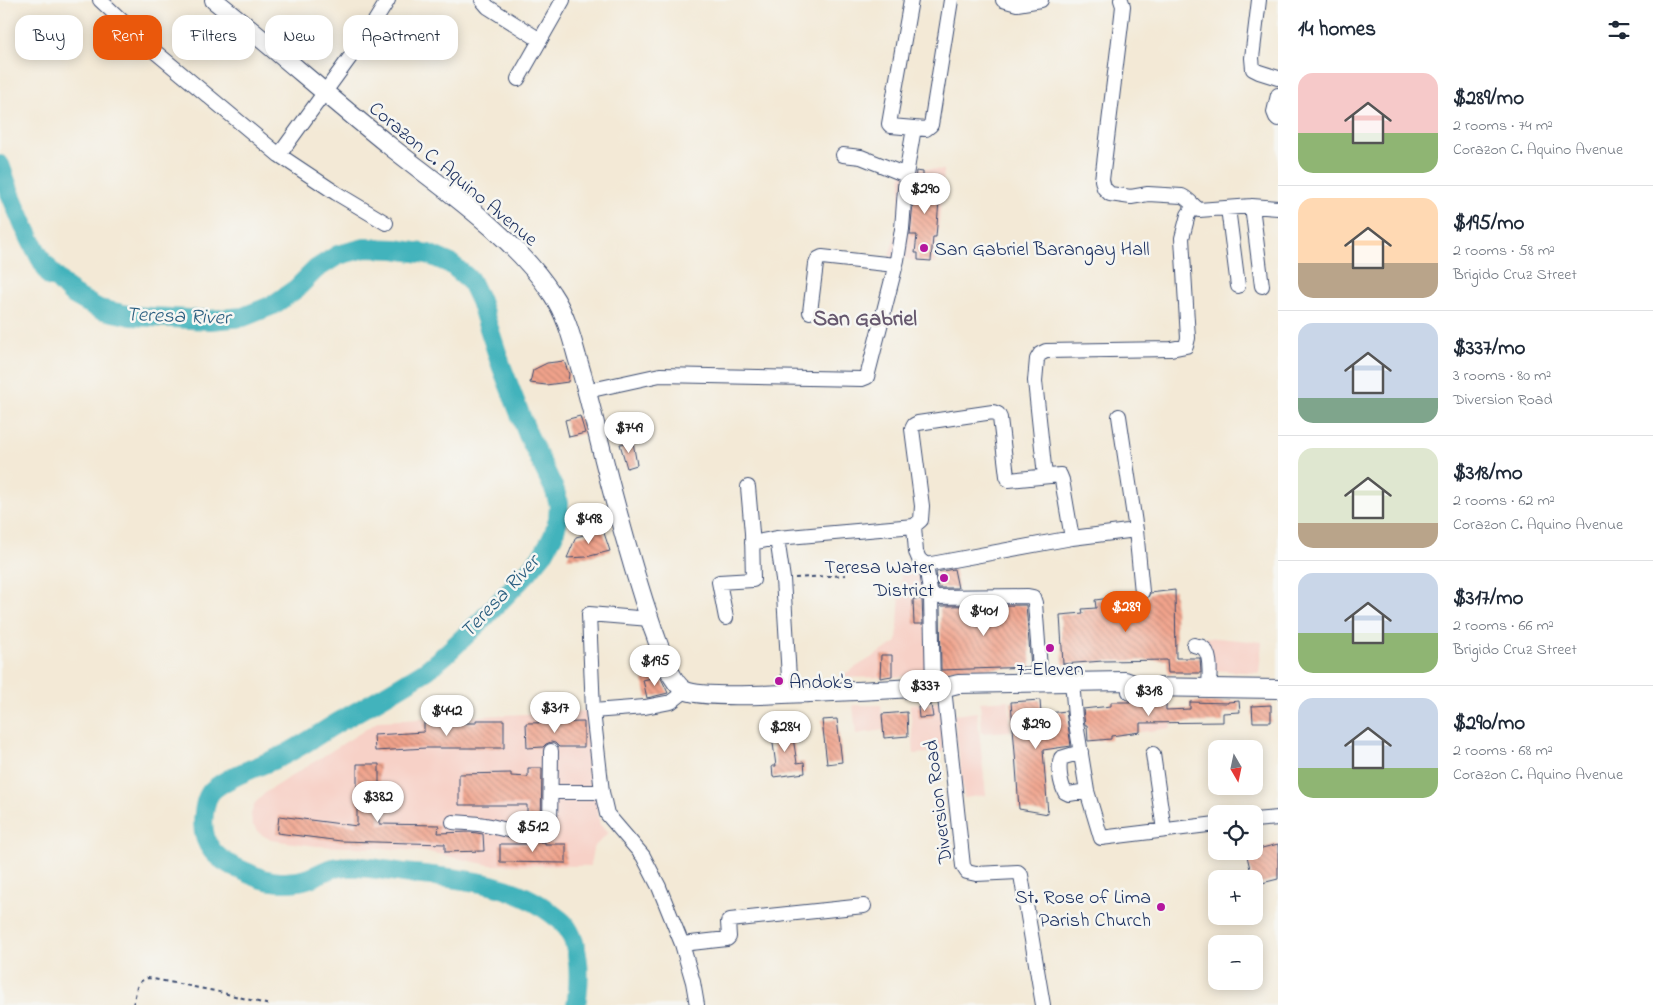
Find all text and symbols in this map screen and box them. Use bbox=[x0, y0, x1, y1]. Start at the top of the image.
chip: Buy bbox=[15, 15, 83, 60]
chip: Rent bbox=[93, 15, 162, 60]
chip: Filters bbox=[172, 15, 255, 60]
chip: New bbox=[265, 15, 333, 60]
chip: Apartment bbox=[343, 15, 458, 60]
text: 14 homes bbox=[1298, 15, 1376, 45]
icon: filters bbox=[1605, 16, 1633, 44]
text: $289/mo bbox=[1453, 84, 1524, 114]
icon: home bbox=[1338, 93, 1398, 153]
street label: Corazon C. Aquino Avenue bbox=[362, 95, 543, 254]
text: 2 rooms · 74 m² bbox=[1453, 114, 1553, 138]
text: Corazon C. Aquino Avenue bbox=[1453, 138, 1623, 162]
pin: $290 bbox=[895, 172, 955, 215]
text: $290 bbox=[910, 177, 940, 201]
text: $195/mo bbox=[1453, 209, 1524, 239]
icon: home bbox=[1338, 218, 1398, 278]
place label: San Gabriel Barangay Hall bbox=[934, 236, 1150, 266]
text: 2 rooms · 58 m² bbox=[1453, 239, 1555, 263]
marker: San Gabriel Barangay Hall bbox=[918, 242, 930, 254]
text: Brigido Cruz Street bbox=[1453, 263, 1577, 287]
water label: Teresa River bbox=[125, 300, 233, 334]
district label: San Gabriel bbox=[813, 304, 917, 336]
text: $337/mo bbox=[1453, 334, 1525, 364]
icon: home bbox=[1338, 343, 1398, 403]
text: 3 rooms · 80 m² bbox=[1453, 364, 1551, 388]
text: Diversion Road bbox=[1453, 388, 1552, 412]
pin: $749 bbox=[599, 412, 659, 454]
text: $749 bbox=[615, 416, 643, 440]
text: $318/mo bbox=[1453, 459, 1523, 489]
icon: home bbox=[1338, 468, 1398, 528]
text: 2 rooms · 62 m² bbox=[1453, 489, 1555, 513]
pin: $498 bbox=[559, 502, 619, 545]
text: $498 bbox=[575, 507, 603, 531]
text: Corazon C. Aquino Avenue bbox=[1453, 513, 1623, 537]
water label: Teresa River bbox=[454, 547, 549, 646]
place label: Teresa Water District bbox=[824, 554, 935, 606]
marker: Teresa Water District bbox=[938, 572, 950, 584]
text: $317/mo bbox=[1453, 584, 1523, 614]
pin: $289 bbox=[1096, 590, 1156, 633]
icon: home bbox=[1338, 593, 1398, 653]
pin: $401 bbox=[954, 594, 1014, 637]
text: $289 bbox=[1112, 595, 1140, 619]
text: $401 bbox=[970, 599, 998, 623]
text: 2 rooms · 66 m² bbox=[1453, 614, 1554, 638]
text: Brigido Cruz Street bbox=[1453, 638, 1577, 662]
marker: 7-Eleven bbox=[1044, 642, 1056, 654]
pin: $195 bbox=[625, 644, 685, 687]
text: $195 bbox=[641, 649, 669, 673]
place label: 7-Eleven bbox=[1016, 656, 1084, 685]
place label: Andok's bbox=[789, 669, 853, 698]
pin: $337 bbox=[895, 670, 955, 712]
text: $337 bbox=[910, 674, 940, 698]
pin: $318 bbox=[1119, 674, 1179, 717]
marker: Andok's bbox=[773, 675, 785, 687]
text: $318 bbox=[1135, 679, 1163, 703]
pin: $317 bbox=[525, 692, 585, 734]
pin: $442 bbox=[417, 694, 477, 737]
text: $317 bbox=[541, 696, 569, 720]
text: $442 bbox=[432, 699, 462, 723]
pin: $290 bbox=[1006, 708, 1066, 750]
text: $290/mo bbox=[1453, 709, 1525, 739]
pin: $284 bbox=[755, 710, 815, 753]
text: $290 bbox=[1021, 712, 1051, 736]
text: $284 bbox=[770, 715, 800, 739]
icon: home bbox=[1338, 718, 1398, 778]
street label: Diversion Road bbox=[918, 738, 962, 866]
text: 2 rooms · 68 m² bbox=[1453, 739, 1553, 763]
north arrow bbox=[1208, 740, 1262, 795]
map controls bbox=[1208, 740, 1263, 990]
text: Corazon C. Aquino Avenue bbox=[1453, 763, 1623, 787]
pin: $382 bbox=[348, 780, 408, 823]
text: $382 bbox=[363, 785, 393, 809]
button: locate bbox=[1208, 805, 1263, 860]
pin: $512 bbox=[503, 810, 563, 853]
text: $512 bbox=[517, 815, 549, 839]
button: + bbox=[1208, 870, 1263, 925]
place label: St. Rose of Lima Parish Church bbox=[1015, 884, 1151, 936]
marker: St. Rose of Lima Parish Church bbox=[1155, 901, 1167, 913]
button: − bbox=[1208, 935, 1263, 990]

